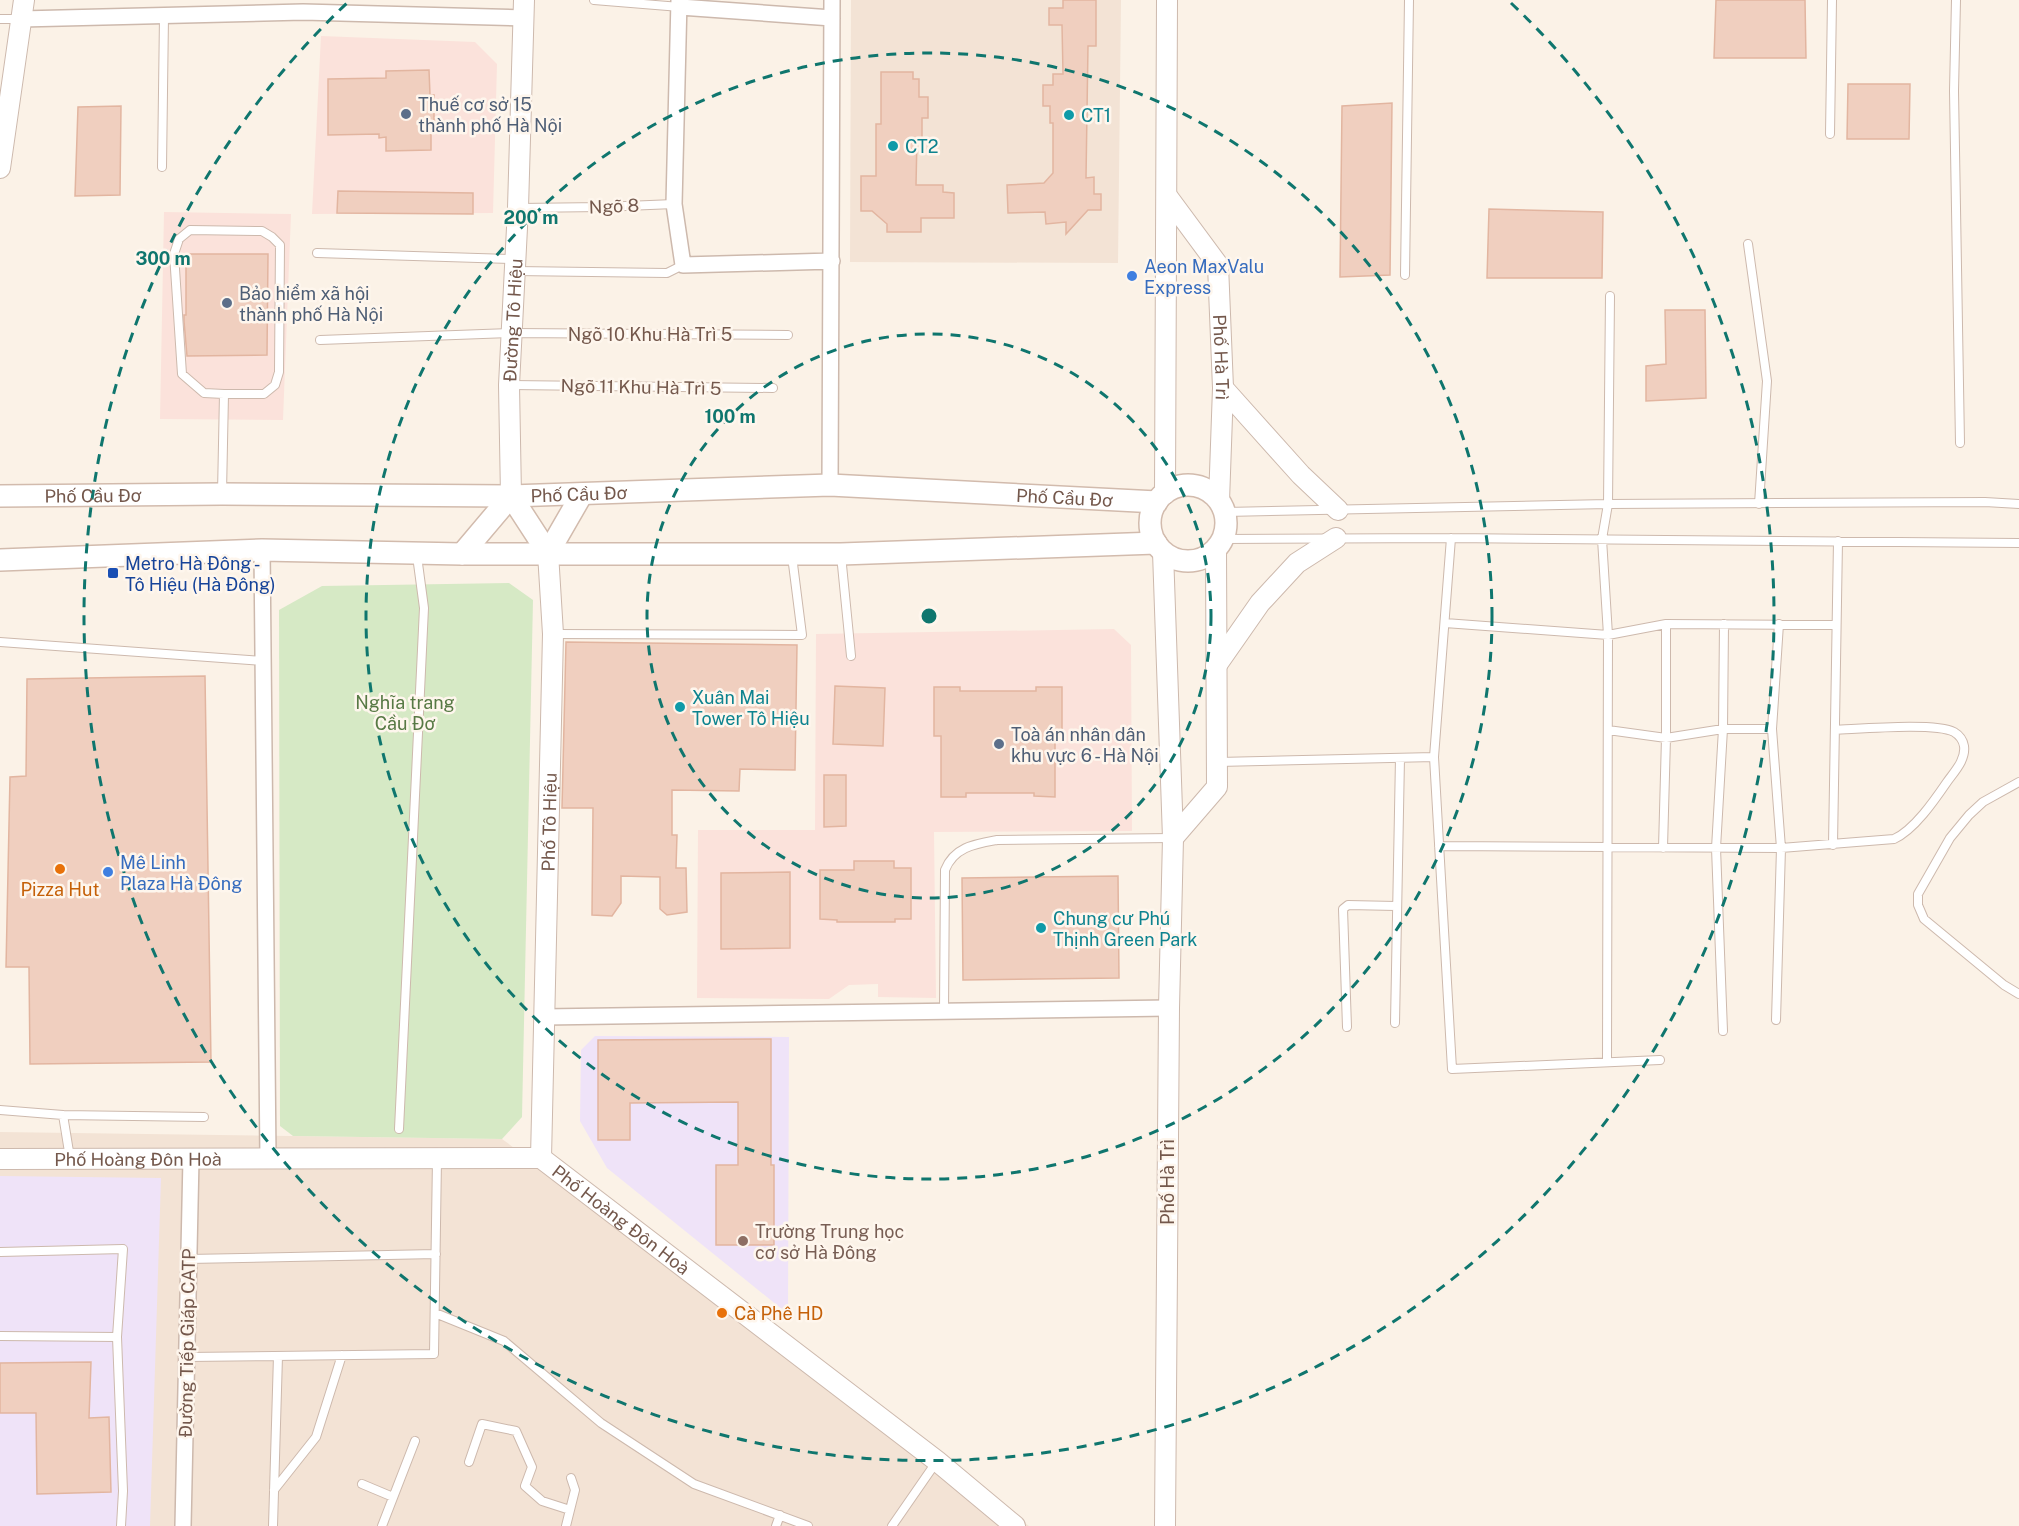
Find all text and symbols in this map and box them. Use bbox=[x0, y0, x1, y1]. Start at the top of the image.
place label: Thuế cơ sở 15 thành phố Hà Nội bbox=[418, 94, 562, 136]
place label: CT1 bbox=[1081, 105, 1111, 126]
marker: Thuế cơ sở 15 thành phố Hà Nội bbox=[399, 107, 413, 121]
marker: CT1 bbox=[1062, 108, 1076, 122]
place label: CT2 bbox=[905, 136, 938, 157]
marker: CT2 bbox=[886, 139, 900, 153]
street label: Ngõ 8 bbox=[588, 195, 640, 217]
text: 200 m bbox=[504, 207, 558, 228]
text: 300 m bbox=[135, 248, 191, 269]
place label: Aeon MaxValu Express bbox=[1144, 256, 1264, 298]
street label: Đường Tô Hiệu bbox=[499, 258, 526, 382]
marker: Aeon MaxValu Express bbox=[1125, 269, 1139, 283]
place label: Bảo hiểm xã hội thành phố Hà Nội bbox=[239, 283, 383, 325]
marker: Bảo hiểm xã hội thành phố Hà Nội bbox=[220, 296, 234, 310]
street label: Phố Hà Trì bbox=[1210, 314, 1234, 400]
street label: Ngõ 10 Khu Hà Trì 5 bbox=[568, 324, 732, 345]
street label: Ngõ 11 Khu Hà Trì 5 bbox=[560, 375, 722, 399]
text: 100 m bbox=[704, 406, 756, 427]
street label: Phố Cầu Đơ bbox=[530, 481, 628, 506]
street label: Phố Cầu Đơ bbox=[44, 484, 142, 506]
street label: Phố Cầu Đơ bbox=[1016, 484, 1114, 510]
place label: Metro Hà Đông - Tô Hiệu (Hà Đông) bbox=[125, 553, 276, 595]
marker: Metro Hà Đông - Tô Hiệu (Hà Đông) bbox=[106, 566, 120, 580]
centre of rings bbox=[919, 606, 939, 626]
place label: Xuân Mai Tower Tô Hiệu bbox=[692, 687, 810, 729]
park label: Nghĩa trang Cầu Đơ bbox=[355, 692, 455, 734]
marker: Xuân Mai Tower Tô Hiệu bbox=[673, 700, 687, 714]
place label: Toà án nhân dân khu vực 6 - Hà Nội bbox=[1011, 724, 1159, 766]
marker: Toà án nhân dân khu vực 6 - Hà Nội bbox=[992, 737, 1006, 751]
street label: Phố Tô Hiệu bbox=[537, 772, 560, 872]
place label: Mê Linh Plaza Hà Đông bbox=[120, 852, 242, 894]
marker: Pizza Hut bbox=[53, 862, 67, 876]
marker: Mê Linh Plaza Hà Đông bbox=[101, 865, 115, 879]
place label: Pizza Hut bbox=[20, 879, 100, 900]
place label: Chung cư Phú Thịnh Green Park bbox=[1053, 908, 1197, 950]
marker: Chung cư Phú Thịnh Green Park bbox=[1034, 921, 1048, 935]
street label: Phố Hà Trì bbox=[1157, 1139, 1178, 1225]
street label: Phố Hoàng Đôn Hoà bbox=[54, 1148, 222, 1169]
street label: Phố Hoàng Đôn Hoà bbox=[548, 1160, 694, 1279]
place label: Trường Trung học cơ sở Hà Đông bbox=[755, 1221, 904, 1263]
marker: Trường Trung học cơ sở Hà Đông bbox=[736, 1234, 750, 1248]
street label: Đường Tiếp Giáp CATP bbox=[175, 1248, 199, 1438]
place label: Cà Phê HD bbox=[734, 1303, 823, 1324]
marker: Cà Phê HD bbox=[715, 1306, 729, 1320]

